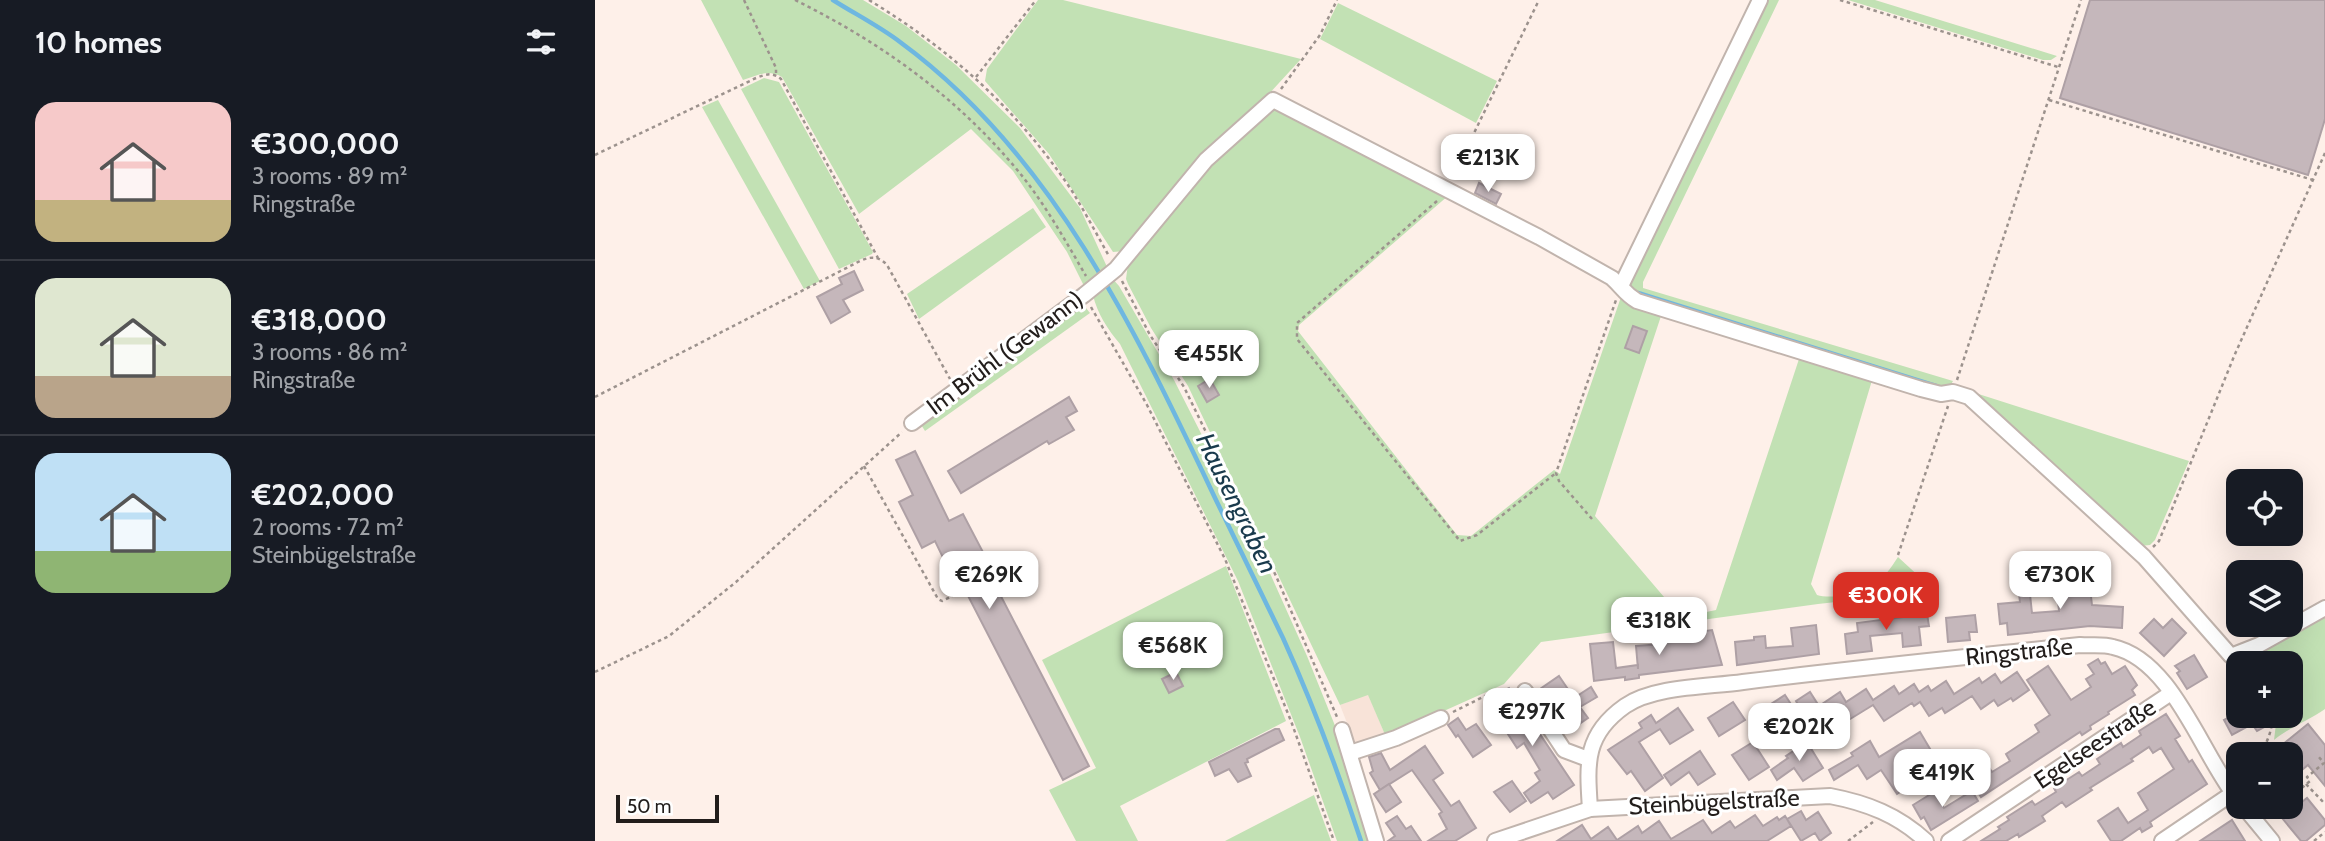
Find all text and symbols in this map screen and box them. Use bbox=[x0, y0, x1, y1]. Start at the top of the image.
icon: filters bbox=[522, 23, 560, 61]
text: 10 homes bbox=[35, 24, 162, 61]
text: €300,000 bbox=[252, 125, 400, 162]
icon: home bbox=[91, 130, 175, 214]
pin: €213K bbox=[1439, 134, 1537, 194]
text: €213K bbox=[1457, 143, 1519, 171]
text: 3 rooms · 89 m² bbox=[252, 162, 407, 190]
text: Ringstraße bbox=[252, 190, 355, 218]
street label: Im Brühl (Gewann) bbox=[921, 284, 1089, 421]
text: €318,000 bbox=[252, 301, 387, 338]
icon: home bbox=[91, 306, 175, 390]
pin: €455K bbox=[1160, 330, 1258, 390]
text: 3 rooms · 86 m² bbox=[252, 338, 407, 366]
text: €455K bbox=[1175, 339, 1243, 367]
text: Ringstraße bbox=[252, 366, 355, 394]
water label: Hausengraben bbox=[1189, 427, 1285, 579]
map controls bbox=[2226, 469, 2303, 819]
button: locate bbox=[2226, 469, 2303, 546]
text: €202,000 bbox=[252, 476, 394, 513]
icon: home bbox=[91, 481, 175, 565]
text: 2 rooms · 72 m² bbox=[252, 513, 404, 541]
text: Steinbügelstraße bbox=[252, 541, 416, 569]
pin: €269K bbox=[940, 552, 1038, 611]
pin: €730K bbox=[2011, 552, 2109, 611]
text: €269K bbox=[955, 560, 1023, 588]
text: €730K bbox=[2025, 560, 2095, 588]
button: layers bbox=[2226, 560, 2303, 637]
pin: €300K bbox=[1837, 572, 1935, 632]
text: €300K bbox=[1849, 581, 1923, 609]
pin: €318K bbox=[1610, 598, 1708, 657]
text: €318K bbox=[1627, 606, 1691, 634]
pin: €568K bbox=[1124, 622, 1222, 682]
text: €568K bbox=[1139, 631, 1207, 659]
street label: Ringstraße bbox=[1964, 631, 2074, 672]
button: + bbox=[2226, 651, 2303, 728]
pin: €297K bbox=[1483, 688, 1581, 748]
street label: Egelseestraße bbox=[2028, 692, 2161, 795]
text: €297K bbox=[1499, 697, 1565, 725]
pin: €202K bbox=[1750, 704, 1848, 763]
text: €202K bbox=[1764, 712, 1834, 740]
button: − bbox=[2226, 742, 2303, 819]
pin: €419K bbox=[1893, 750, 1991, 809]
text: €419K bbox=[1910, 758, 1974, 786]
street label: Steinbügelstraße bbox=[1628, 783, 1800, 820]
scale bar bbox=[616, 792, 719, 824]
text: 50 m bbox=[627, 795, 671, 818]

